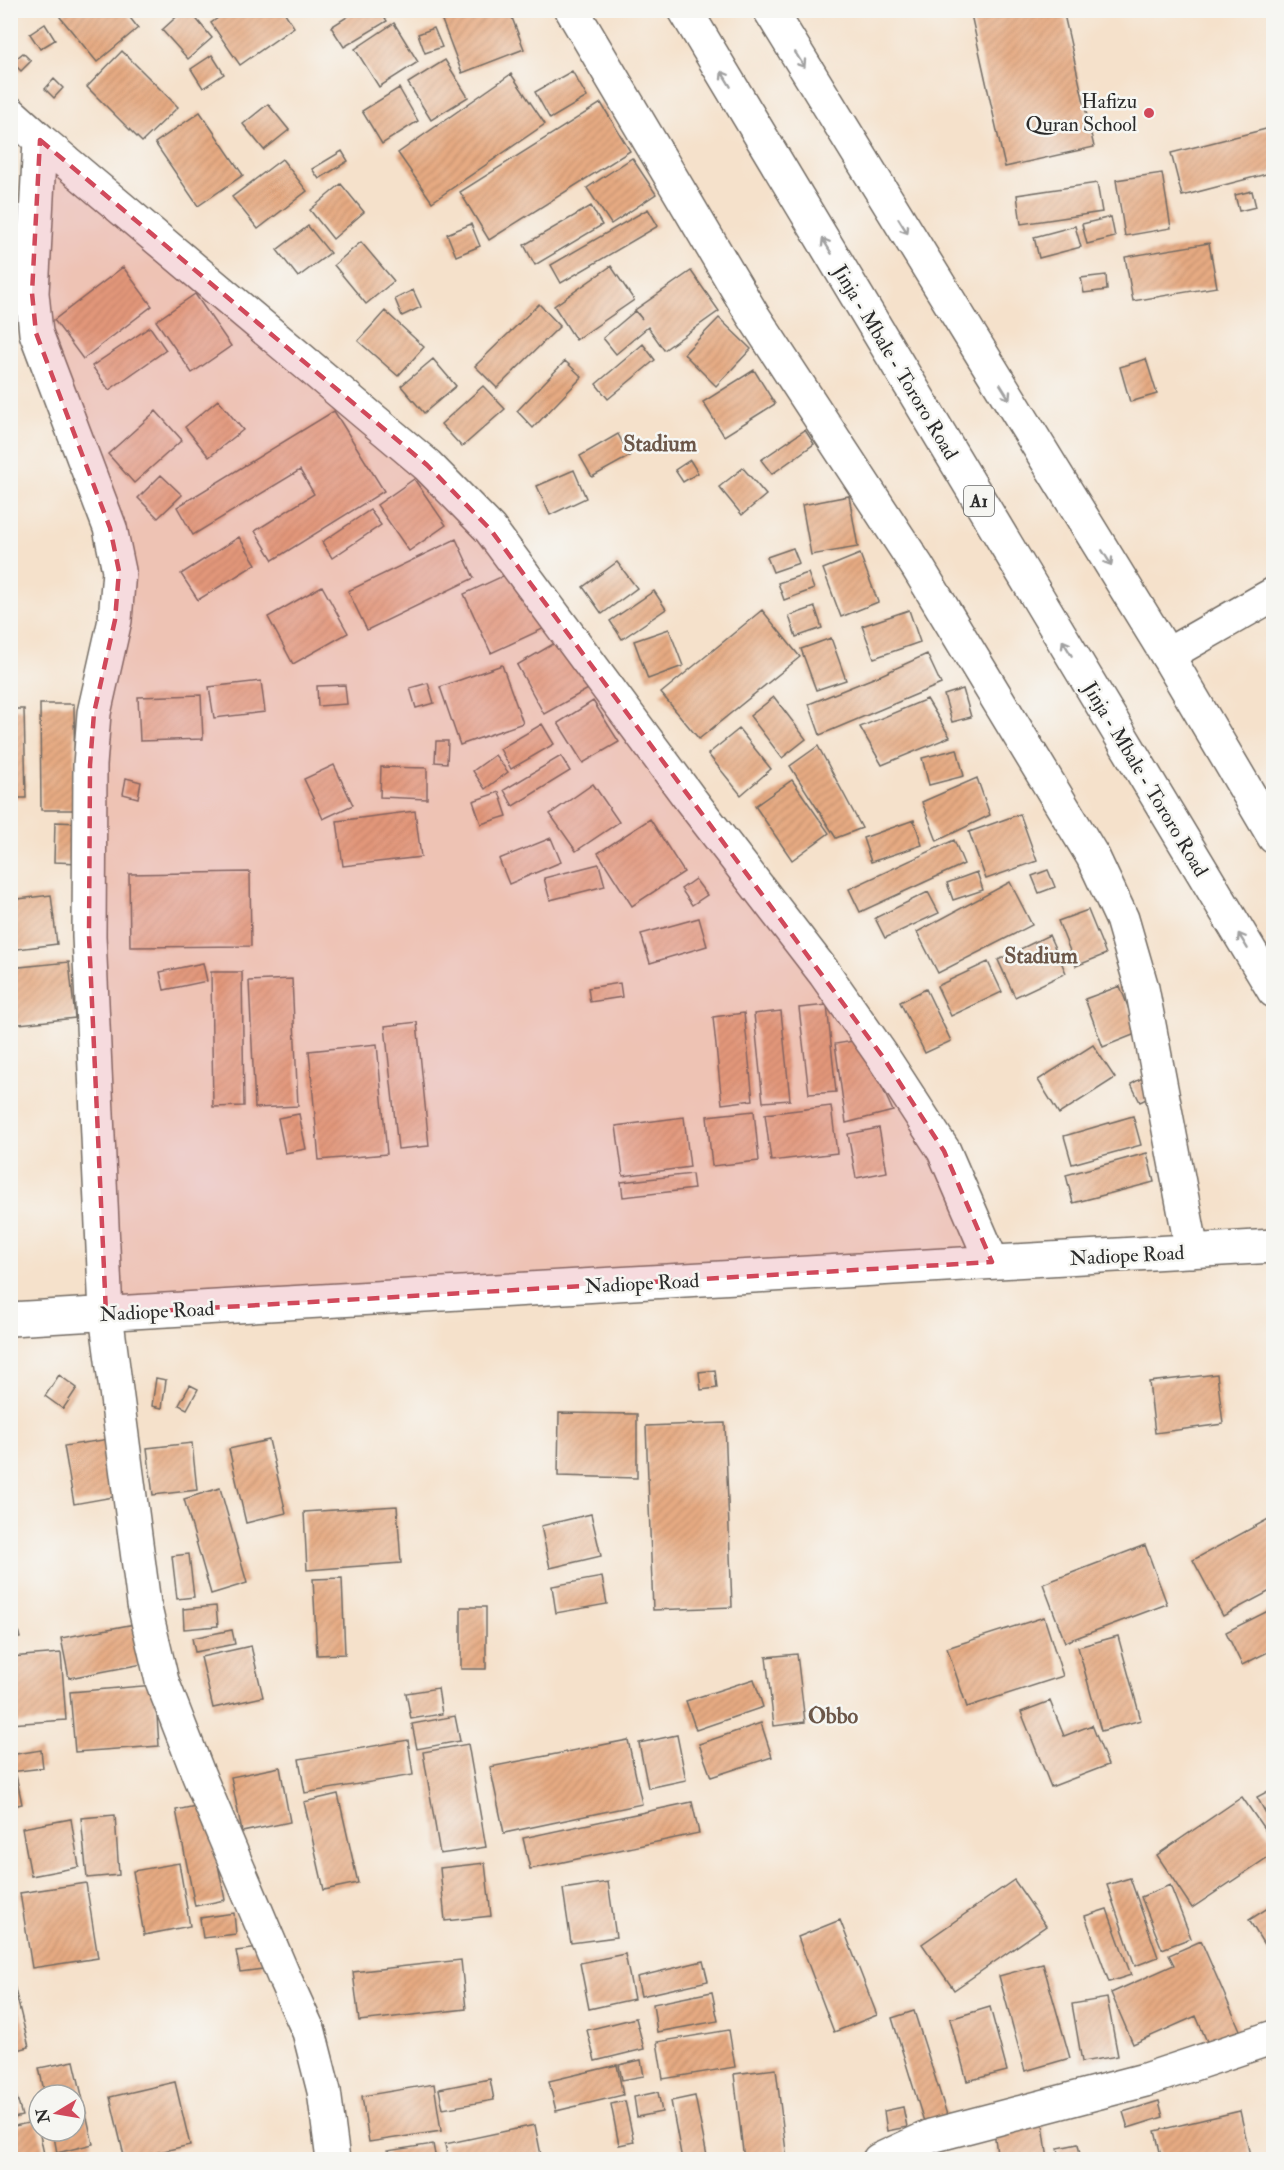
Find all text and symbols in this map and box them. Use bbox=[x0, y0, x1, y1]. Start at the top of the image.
one-way arrow bbox=[795, 51, 807, 68]
one-way arrow bbox=[720, 71, 732, 88]
place label: Hafizu Quran School bbox=[1026, 89, 1137, 137]
marker: Hafizu Quran School bbox=[1142, 106, 1156, 120]
one-way arrow bbox=[897, 217, 909, 234]
one-way arrow bbox=[820, 238, 832, 255]
street label: Jinja - Mbale - Tororo Road bbox=[827, 259, 964, 464]
one-way arrow bbox=[999, 383, 1011, 400]
district label: Stadium bbox=[623, 430, 698, 458]
road number: A1 bbox=[964, 486, 994, 516]
one-way arrow bbox=[1102, 549, 1114, 566]
one-way arrow bbox=[1061, 640, 1073, 657]
street label: Jinja - Mbale - Tororo Road bbox=[1077, 676, 1214, 881]
one-way arrow bbox=[1237, 933, 1249, 950]
district label: Stadium bbox=[1004, 942, 1079, 970]
street label: Nadiope Road bbox=[1069, 1240, 1185, 1272]
street label: Nadiope Road bbox=[584, 1268, 700, 1300]
street label: Nadiope Road bbox=[99, 1296, 215, 1328]
district label: Obbo bbox=[808, 1702, 858, 1730]
north arrow bbox=[27, 2083, 87, 2143]
text: N bbox=[32, 2106, 55, 2126]

